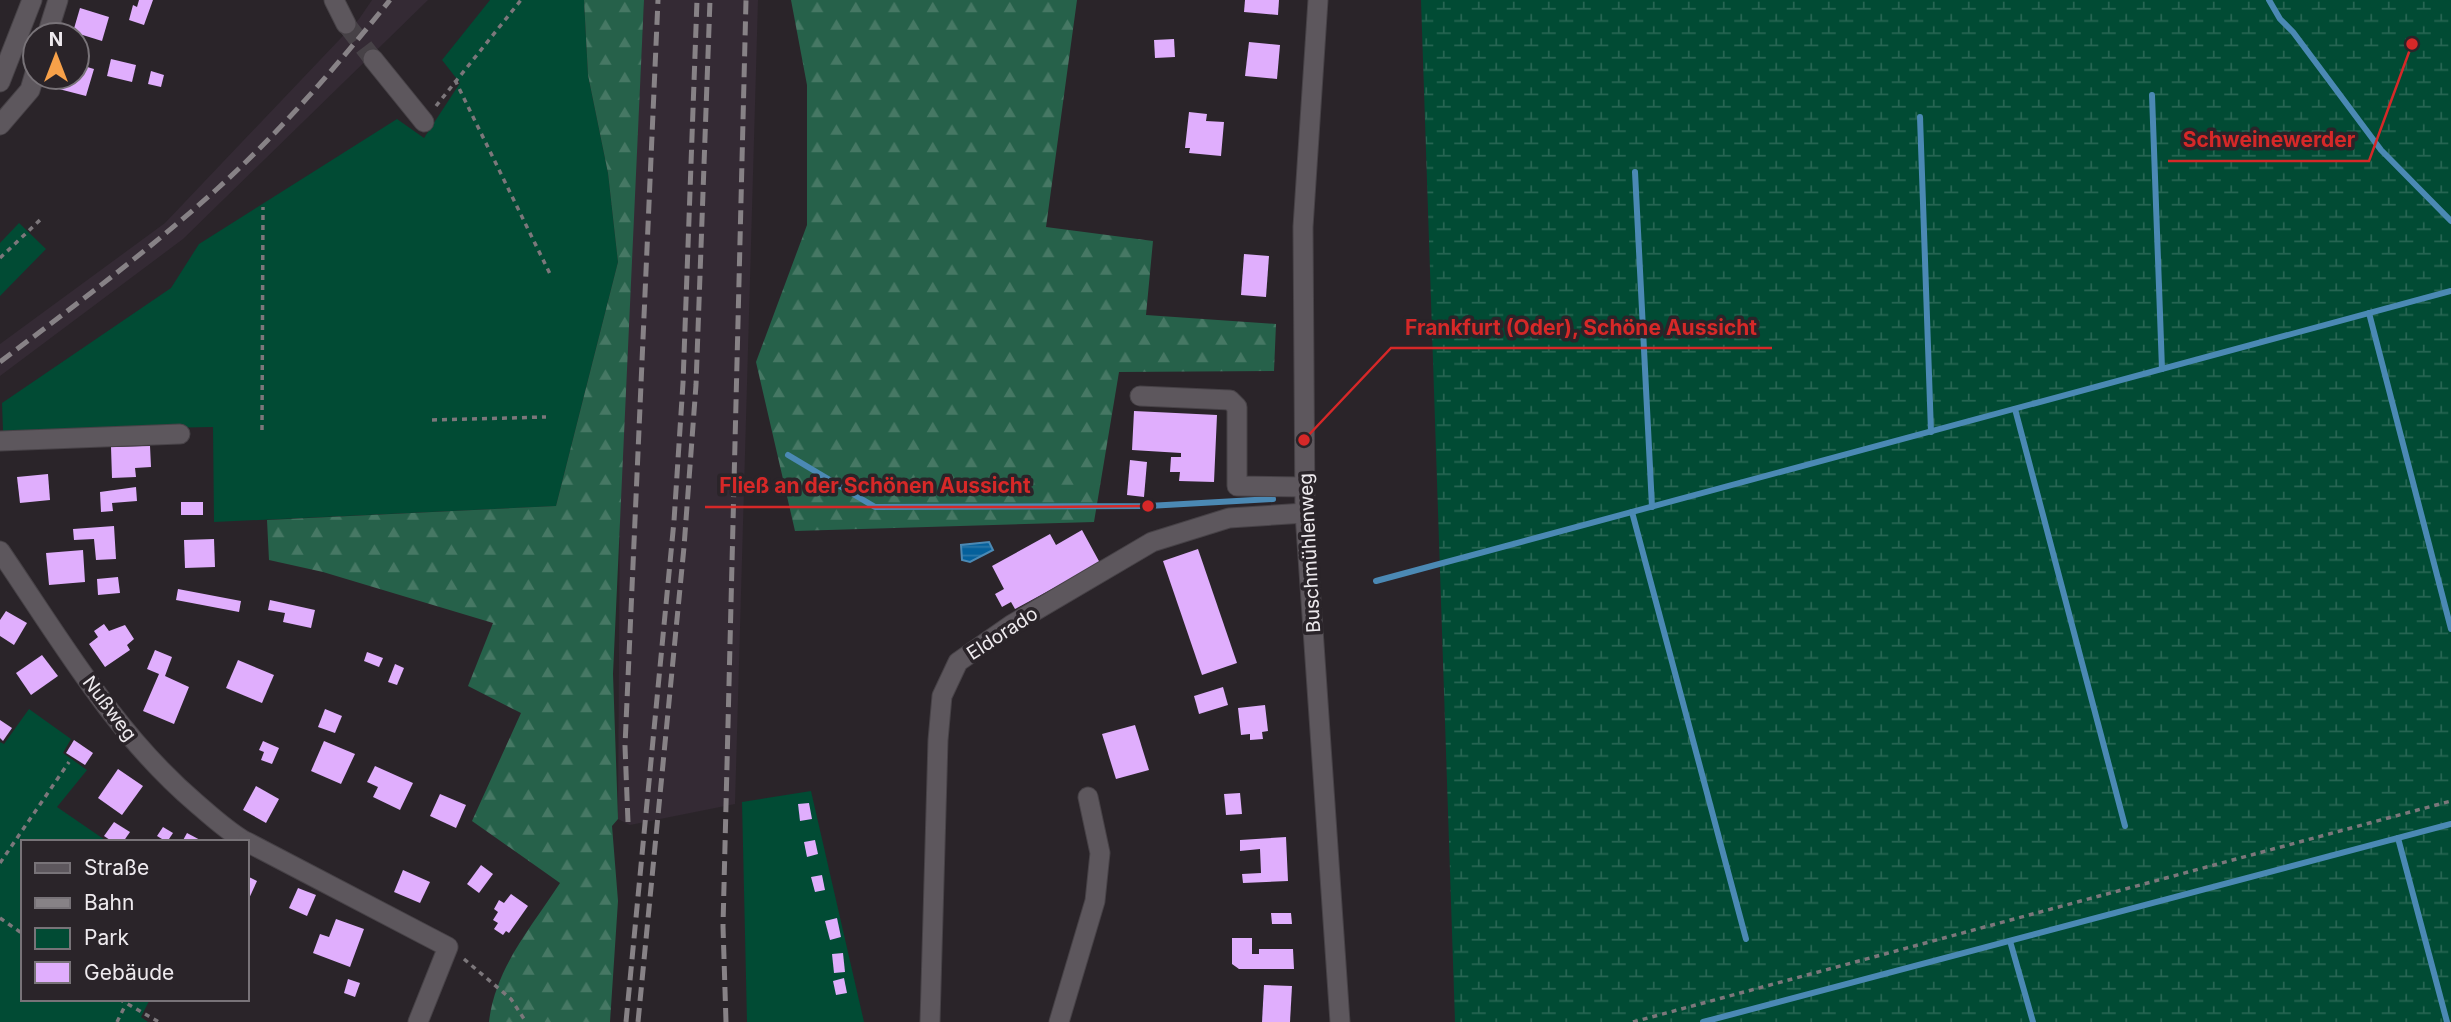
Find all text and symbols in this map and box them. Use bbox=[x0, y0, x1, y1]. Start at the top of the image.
north arrow bbox=[21, 21, 91, 91]
text: N bbox=[49, 28, 63, 51]
callout: Schweinewerder bbox=[2168, 119, 2369, 161]
text: Schweinewerder bbox=[2183, 127, 2356, 152]
callout: Frankfurt (Oder), Schöne Aussicht bbox=[1391, 306, 1772, 348]
text: Frankfurt (Oder), Schöne Aussicht bbox=[1405, 315, 1757, 340]
callout: Fließ an der Schönen Aussicht bbox=[705, 465, 1045, 507]
text: Fließ an der Schönen Aussicht bbox=[719, 473, 1031, 498]
street label: Buschmühlenweg bbox=[1294, 473, 1325, 633]
street label: Eldorado bbox=[963, 602, 1042, 665]
street label: Nußweg bbox=[78, 671, 141, 745]
legend bbox=[21, 840, 248, 1001]
text: Straße bbox=[84, 855, 149, 880]
text: Bahn bbox=[84, 890, 134, 915]
text: Park bbox=[84, 925, 129, 950]
text: Gebäude bbox=[84, 960, 174, 985]

